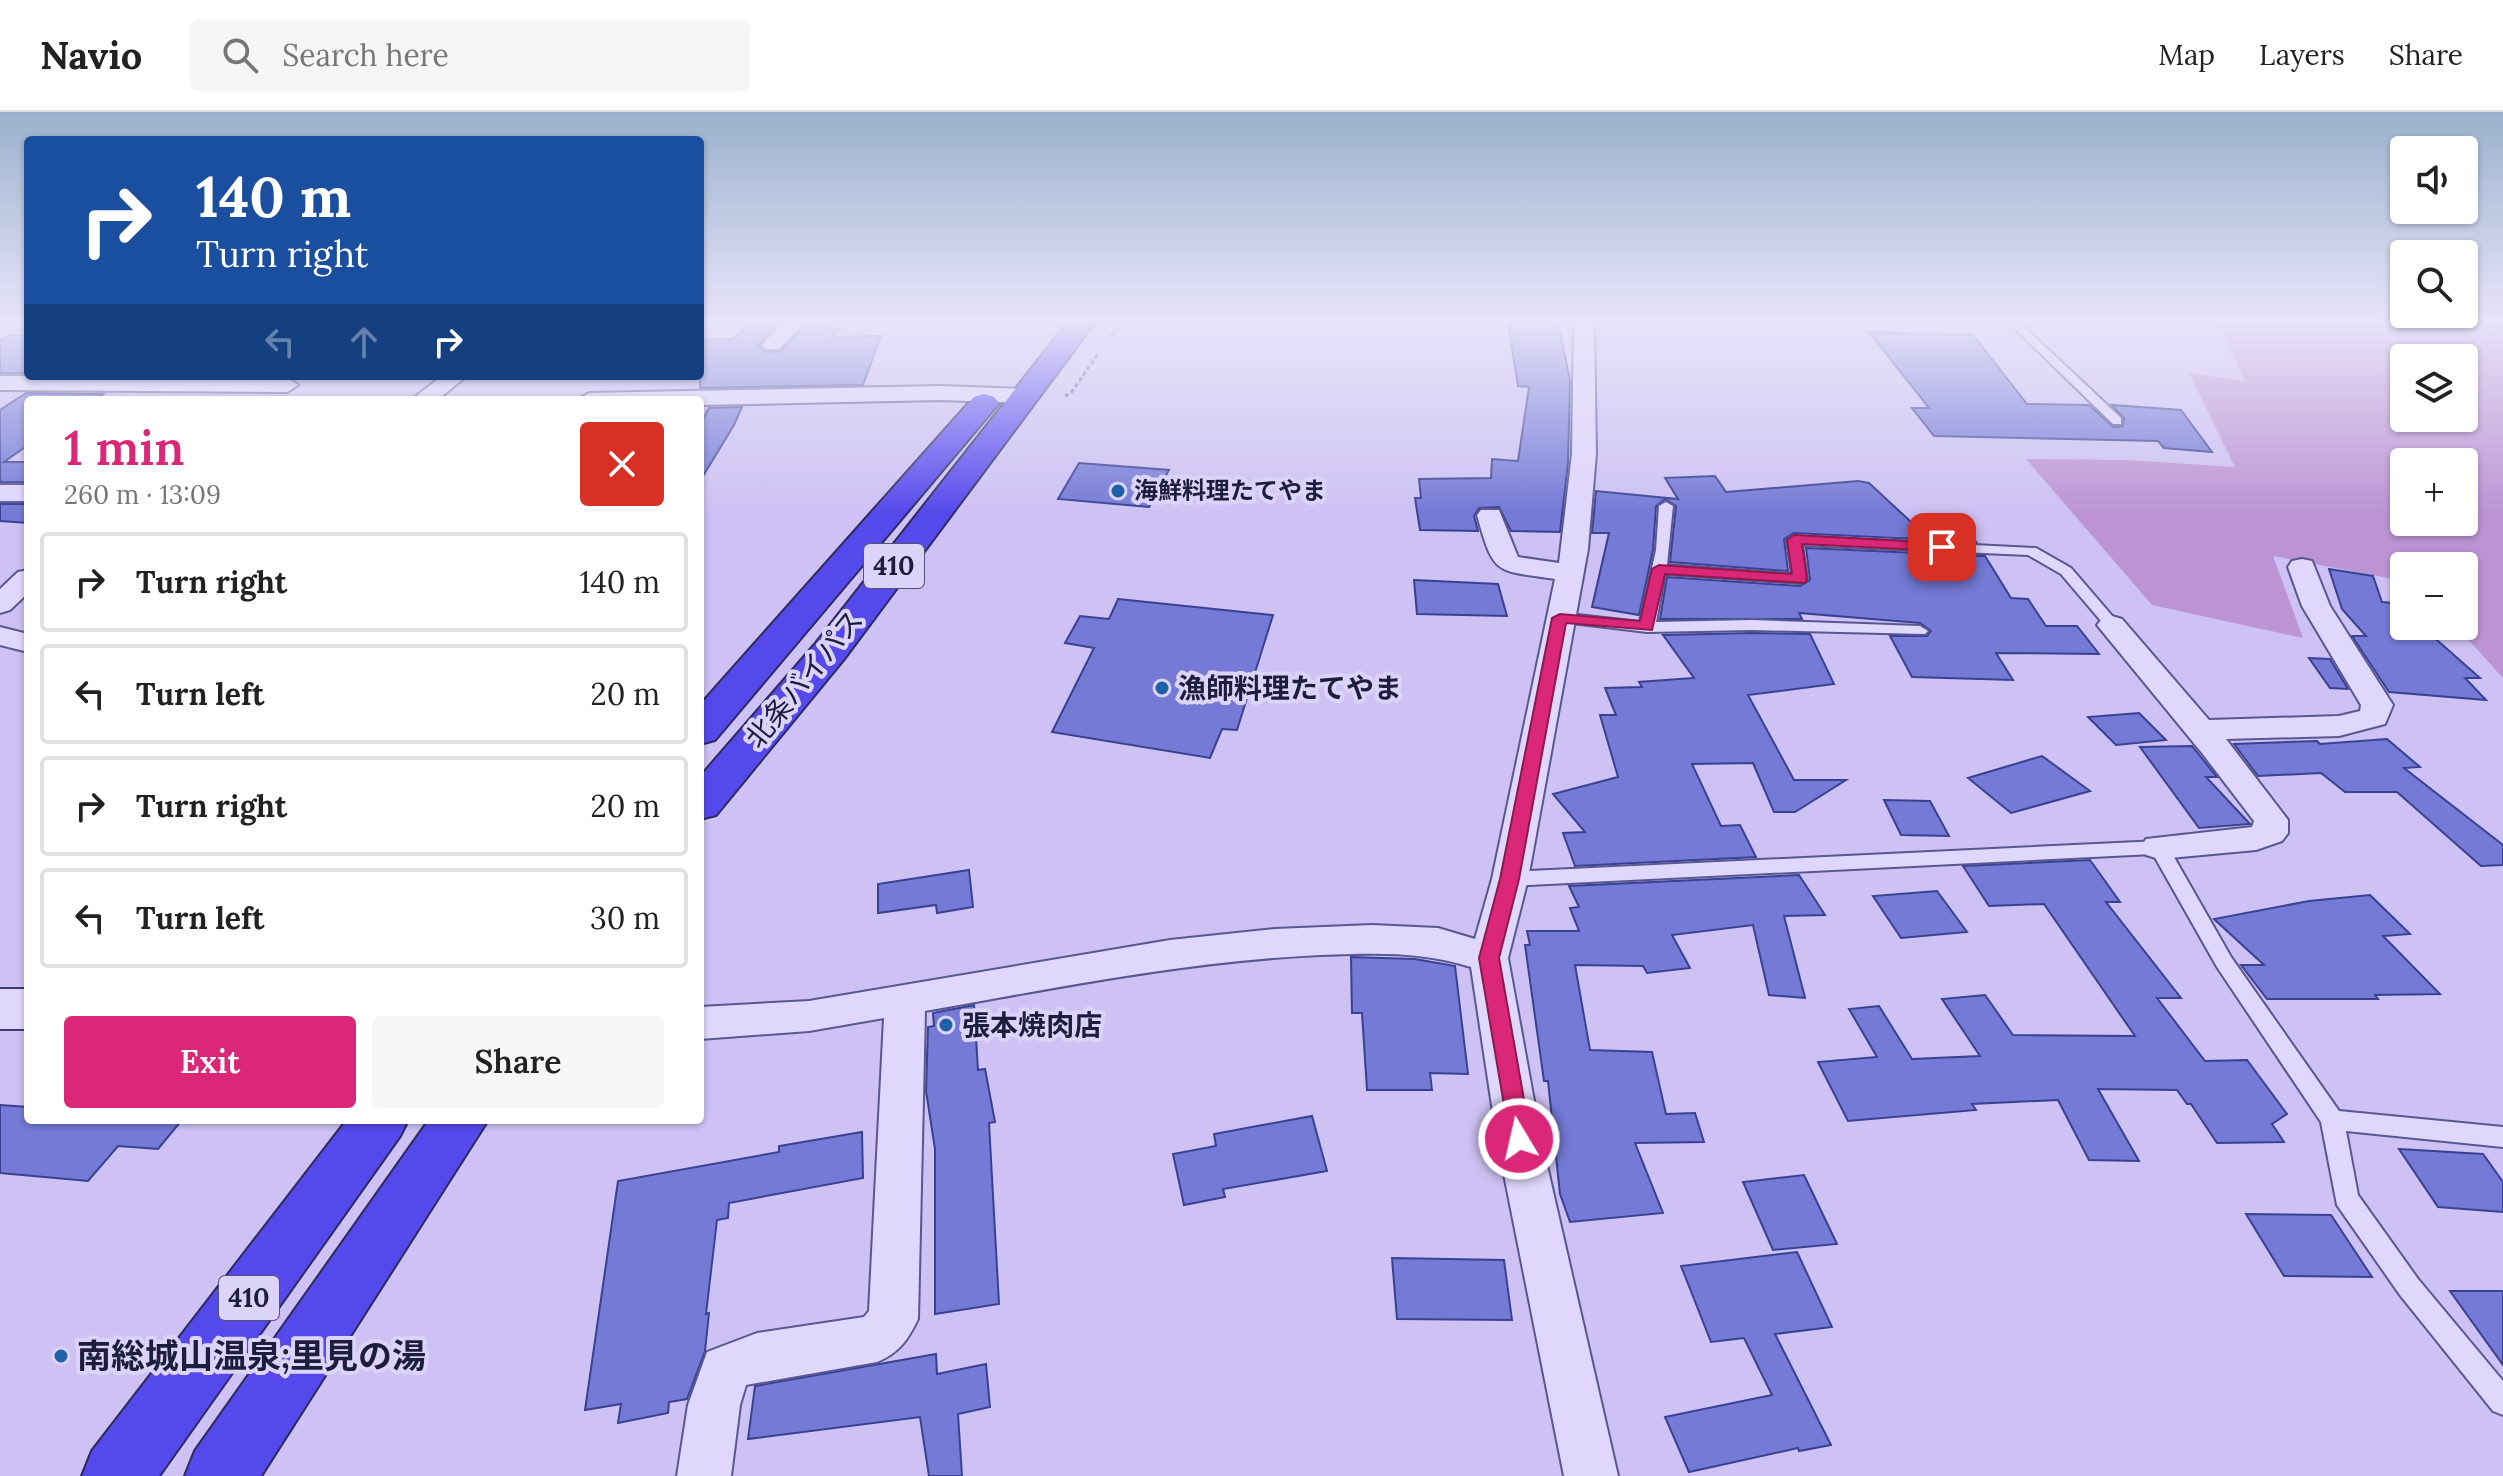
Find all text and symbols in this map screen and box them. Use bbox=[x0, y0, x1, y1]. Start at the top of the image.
search box bbox=[190, 19, 750, 91]
text: Navio bbox=[40, 31, 142, 79]
icon: search bbox=[218, 33, 262, 77]
text: Search here bbox=[282, 36, 449, 74]
text: Map bbox=[2158, 37, 2215, 73]
text: Layers bbox=[2259, 37, 2345, 73]
text: Share bbox=[2389, 37, 2463, 73]
map controls bbox=[2390, 136, 2478, 640]
button: sound bbox=[2390, 136, 2478, 224]
text: 140 m bbox=[196, 161, 351, 232]
icon: right bbox=[64, 168, 168, 272]
text: Turn right bbox=[196, 231, 369, 277]
button: search bbox=[2390, 240, 2478, 328]
icon: left bbox=[258, 320, 302, 364]
icon: ahead bbox=[342, 320, 386, 364]
icon: right bbox=[426, 320, 470, 364]
button: layers bbox=[2390, 344, 2478, 432]
text: 1 min bbox=[64, 417, 184, 478]
button: close bbox=[580, 422, 664, 506]
button: + bbox=[2390, 448, 2478, 536]
place label: 海鮮料理たてやま bbox=[1134, 475, 1326, 506]
text: 260 m · 13:09 bbox=[64, 478, 221, 511]
marker: 海鮮料理たてやま bbox=[1109, 482, 1127, 500]
pin bbox=[1908, 513, 1976, 581]
icon: arrive bbox=[1920, 525, 1964, 569]
road number: 410 bbox=[864, 544, 924, 588]
button: − bbox=[2390, 552, 2478, 640]
icon: right bbox=[68, 560, 112, 604]
text: Turn right bbox=[136, 563, 287, 601]
text: 140 m bbox=[579, 563, 660, 601]
street label: 北条バイパス bbox=[737, 603, 871, 755]
place label: 漁師料理たてやま bbox=[1178, 670, 1402, 706]
icon: left bbox=[68, 672, 112, 716]
text: Turn left bbox=[136, 675, 264, 713]
text: 20 m bbox=[591, 675, 660, 713]
marker: 漁師料理たてやま bbox=[1153, 679, 1171, 697]
icon: right bbox=[68, 784, 112, 828]
text: Turn right bbox=[136, 787, 287, 825]
text: 20 m bbox=[591, 787, 660, 825]
icon: left bbox=[68, 896, 112, 940]
text: Turn left bbox=[136, 899, 264, 937]
text: 30 m bbox=[590, 899, 660, 937]
place label: 張本焼肉店 bbox=[962, 1007, 1102, 1043]
button: Exit bbox=[64, 1016, 356, 1108]
button: Share bbox=[372, 1016, 664, 1108]
marker: 張本焼肉店 bbox=[937, 1016, 955, 1034]
position arrow bbox=[1477, 1097, 1561, 1181]
road number: 410 bbox=[219, 1276, 279, 1320]
place label: 南総城山温泉;里見の湯 bbox=[77, 1334, 426, 1377]
marker: 南総城山温泉;里見の湯 bbox=[52, 1347, 70, 1365]

